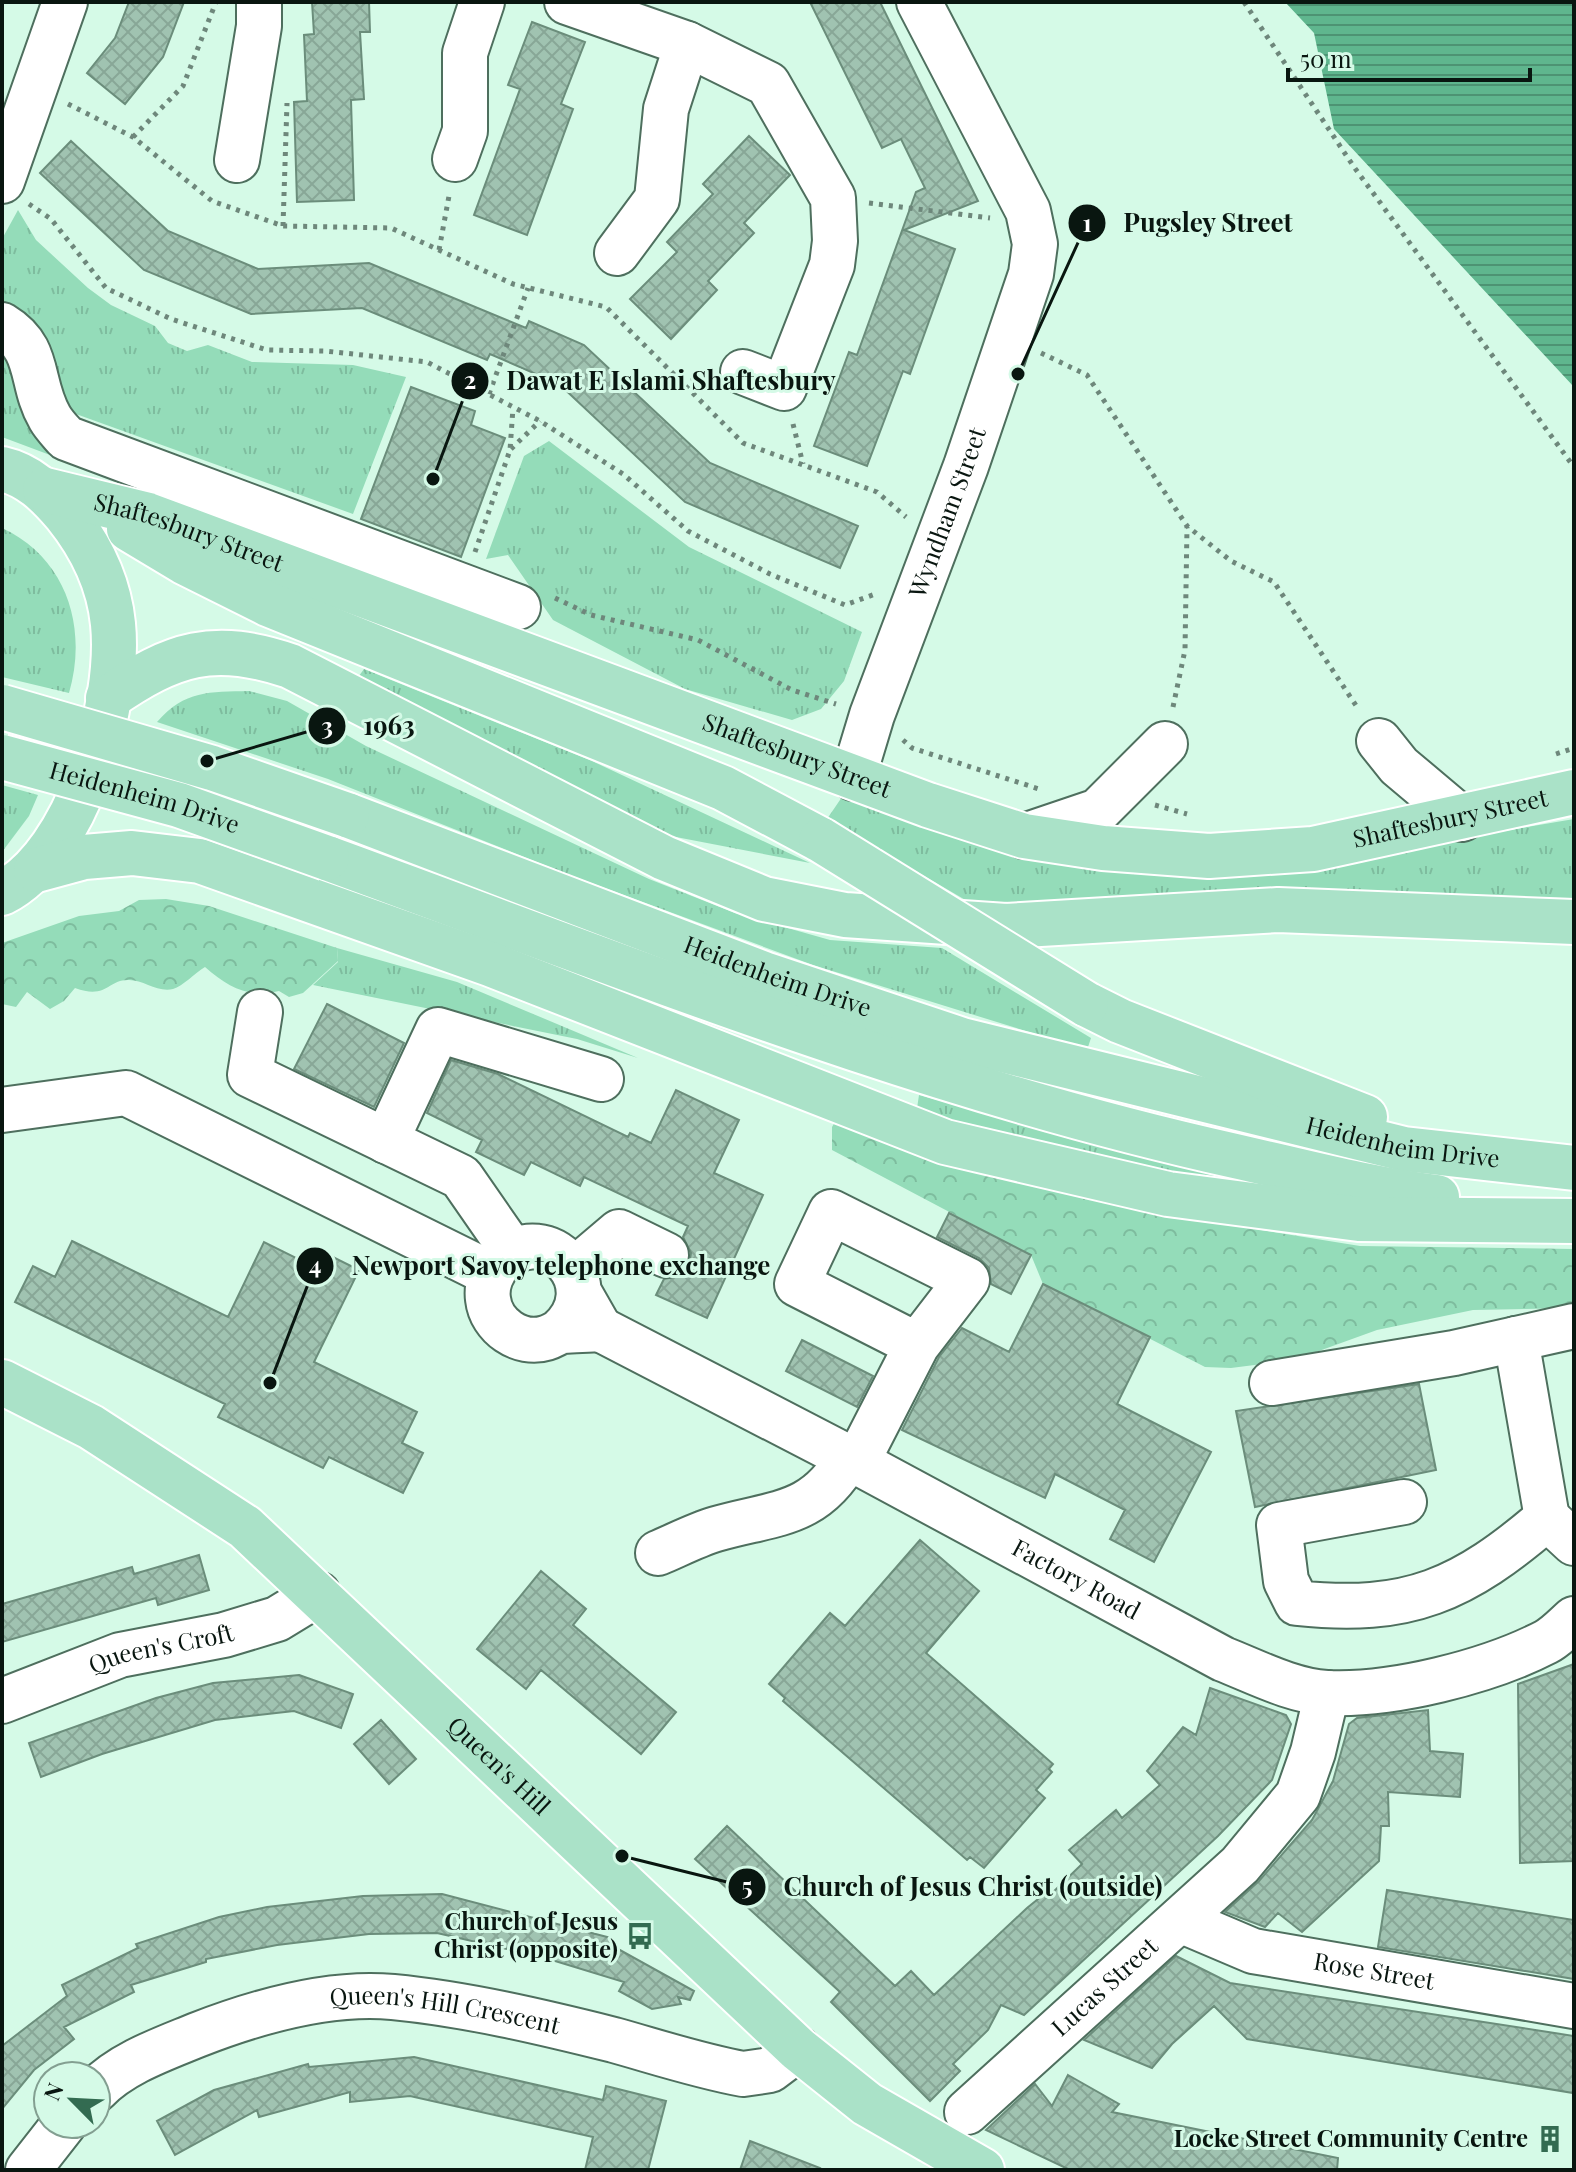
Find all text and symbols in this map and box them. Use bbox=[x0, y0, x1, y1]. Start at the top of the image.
scale bar bbox=[1288, 32, 1530, 82]
text: 50 m bbox=[1300, 42, 1352, 74]
callout: Pugsley Street bbox=[1067, 198, 1309, 248]
text: Pugsley Street bbox=[1123, 204, 1294, 239]
text: 1 bbox=[1082, 206, 1092, 238]
callout: Dawat E Islami Shaftesbury bbox=[450, 356, 852, 406]
text: Dawat E Islami Shaftesbury bbox=[506, 362, 836, 397]
text: 2 bbox=[464, 363, 476, 395]
street label: Wyndham Street bbox=[899, 422, 992, 603]
street label: Shaftesbury Street bbox=[91, 484, 289, 578]
callout: 1963 bbox=[307, 701, 431, 751]
street label: Shaftesbury Street bbox=[699, 705, 896, 804]
text: 1963 bbox=[363, 707, 415, 742]
text: 3 bbox=[321, 709, 333, 741]
street label: Heidenheim Drive bbox=[46, 753, 244, 839]
street label: Shaftesbury Street bbox=[1349, 780, 1551, 854]
street label: Heidenheim Drive bbox=[680, 927, 876, 1023]
street label: Heidenheim Drive bbox=[1303, 1107, 1502, 1174]
callout: Newport Savoy telephone exchange bbox=[295, 1241, 787, 1291]
text: Newport Savoy telephone exchange bbox=[352, 1247, 770, 1282]
text: 4 bbox=[309, 1248, 321, 1280]
street label: Factory Road bbox=[1007, 1530, 1147, 1626]
street label: Queen's Croft bbox=[83, 1615, 237, 1680]
street label: Queen's Hill bbox=[442, 1709, 558, 1821]
callout: Church of Jesus Christ (outside) bbox=[727, 1862, 1179, 1912]
text: Church of Jesus Christ (outside) bbox=[783, 1868, 1163, 1903]
text: 5 bbox=[741, 1869, 753, 1901]
place label: Church of Jesus Christ (opposite) bbox=[434, 1904, 618, 1964]
bus stop icon: Church of Jesus Christ (opposite) bbox=[625, 1921, 655, 1951]
street label: Lucas Street bbox=[1044, 1929, 1164, 2042]
street label: Rose Street bbox=[1311, 1944, 1438, 1996]
street label: Queen's Hill Crescent bbox=[328, 1978, 564, 2040]
north arrow bbox=[32, 2060, 112, 2140]
text: N bbox=[36, 2078, 70, 2105]
place label: Locke Street Community Centre bbox=[1174, 2121, 1528, 2153]
building icon: Locke Street Community Centre bbox=[1535, 2124, 1565, 2154]

